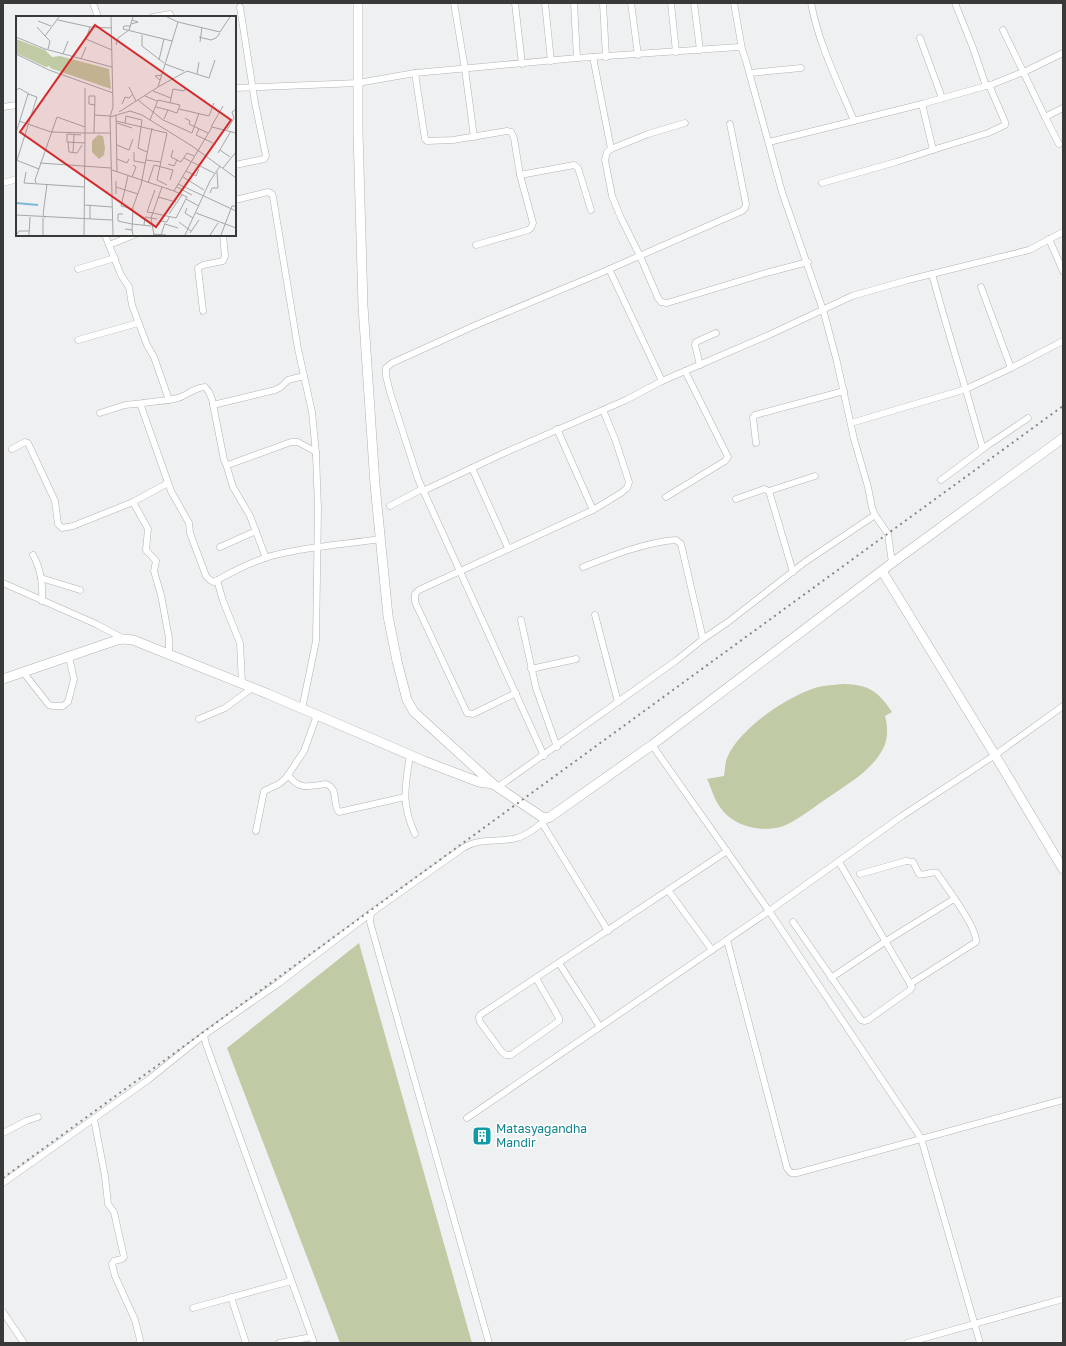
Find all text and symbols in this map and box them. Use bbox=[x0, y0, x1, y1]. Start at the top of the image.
inset map bbox=[16, 16, 236, 236]
place label: Matasyagandha Mandir bbox=[496, 1121, 587, 1150]
building icon: Matasyagandha Mandir bbox=[471, 1125, 493, 1147]

